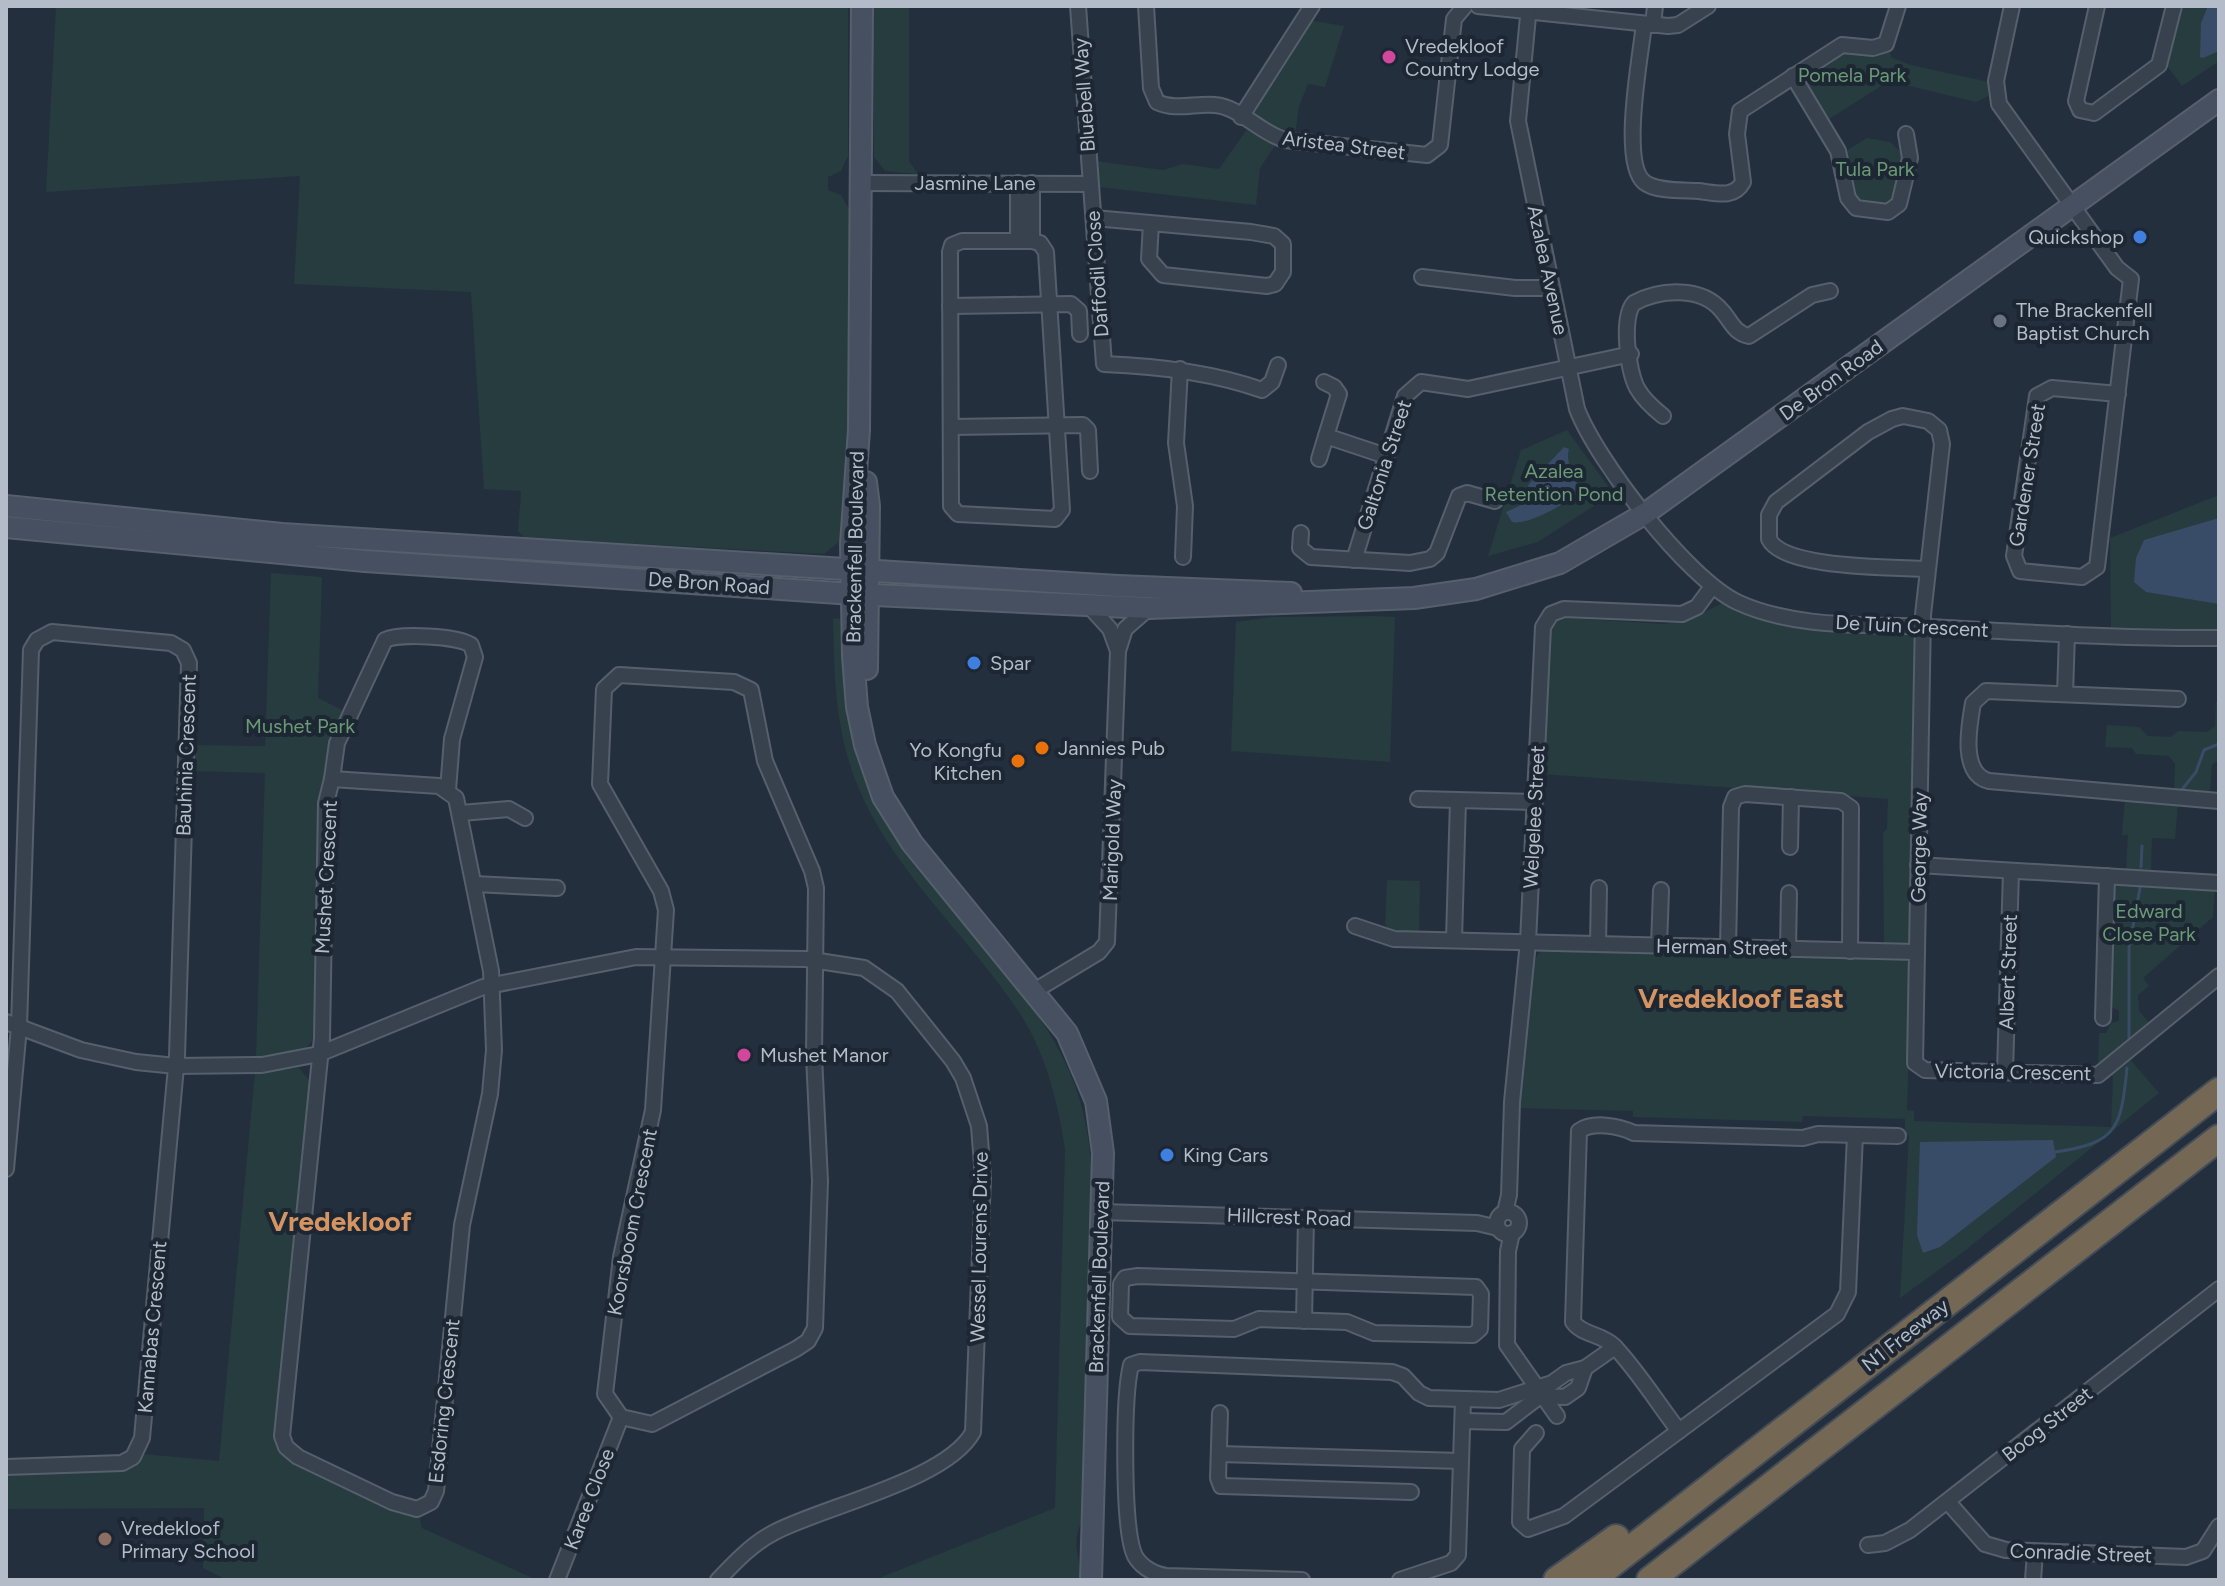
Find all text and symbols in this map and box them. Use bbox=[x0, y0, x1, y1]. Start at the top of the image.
place label: Vredekloof Country Lodge bbox=[1405, 34, 1540, 81]
street label: Bluebell Way bbox=[1068, 37, 1100, 153]
marker: Vredekloof Country Lodge bbox=[1380, 48, 1398, 66]
park label: Pomela Park bbox=[1798, 63, 1907, 87]
street label: Aristea Street bbox=[1281, 126, 1407, 164]
park label: Tula Park bbox=[1836, 157, 1915, 181]
street label: Jasmine Lane bbox=[914, 171, 1036, 195]
street label: Azalea Avenue bbox=[1523, 203, 1573, 337]
street label: Daffodil Close bbox=[1081, 210, 1113, 338]
place label: Quickshop bbox=[2028, 225, 2124, 249]
marker: Quickshop bbox=[2131, 228, 2149, 246]
place label: The Brackenfell Baptist Church bbox=[2016, 298, 2153, 345]
marker: The Brackenfell Baptist Church bbox=[1991, 312, 2009, 330]
street label: De Bron Road bbox=[1774, 334, 1888, 426]
street label: Galtonia Street bbox=[1352, 397, 1416, 533]
street label: Gardener Street bbox=[2004, 402, 2050, 548]
street label: Brackenfell Boulevard bbox=[841, 451, 869, 643]
park label: Azalea Retention Pond bbox=[1485, 459, 1623, 506]
street label: De Bron Road bbox=[647, 567, 771, 599]
street label: De Tuin Crescent bbox=[1835, 610, 1989, 642]
place label: Spar bbox=[990, 651, 1031, 675]
marker: Spar bbox=[965, 654, 983, 672]
street label: Bauhinia Crescent bbox=[171, 674, 201, 836]
park label: Mushet Park bbox=[245, 714, 355, 738]
place label: Jannies Pub bbox=[1058, 736, 1165, 760]
place label: Yo Kongfu Kitchen bbox=[910, 738, 1002, 785]
marker: Jannies Pub bbox=[1033, 739, 1051, 757]
street label: Welgelee Street bbox=[1518, 745, 1550, 889]
marker: Yo Kongfu Kitchen bbox=[1009, 752, 1027, 770]
street label: Marigold Way bbox=[1098, 778, 1126, 901]
street label: George Way bbox=[1906, 791, 1932, 903]
street label: Mushet Crescent bbox=[310, 800, 342, 954]
park label: Edward Close Park bbox=[2102, 899, 2196, 946]
street label: Albert Street bbox=[1994, 914, 2022, 1030]
street label: Herman Street bbox=[1656, 934, 1788, 960]
district label: Vredekloof East bbox=[1638, 981, 1844, 1015]
place label: Mushet Manor bbox=[760, 1043, 889, 1067]
marker: Mushet Manor bbox=[735, 1046, 753, 1064]
street label: Victoria Crescent bbox=[1934, 1059, 2092, 1085]
street label: Koorsboom Crescent bbox=[602, 1126, 662, 1318]
place label: King Cars bbox=[1183, 1143, 1268, 1167]
marker: King Cars bbox=[1158, 1146, 1176, 1164]
street label: Wessel Lourens Drive bbox=[965, 1151, 993, 1343]
street label: Brackenfell Boulevard bbox=[1084, 1180, 1114, 1374]
street label: Hillcrest Road bbox=[1226, 1203, 1352, 1231]
district label: Vredekloof bbox=[268, 1204, 413, 1238]
street label: Kannabas Crescent bbox=[133, 1240, 171, 1414]
street label: N1 Freeway bbox=[1857, 1293, 1954, 1376]
street label: Esdoring Crescent bbox=[423, 1317, 465, 1485]
street label: Boog Street bbox=[1997, 1381, 2097, 1467]
street label: Karee Close bbox=[559, 1445, 619, 1553]
place label: Vredekloof Primary School bbox=[121, 1516, 255, 1563]
marker: Vredekloof Primary School bbox=[96, 1530, 114, 1548]
street label: Conradie Street bbox=[2009, 1539, 2153, 1567]

